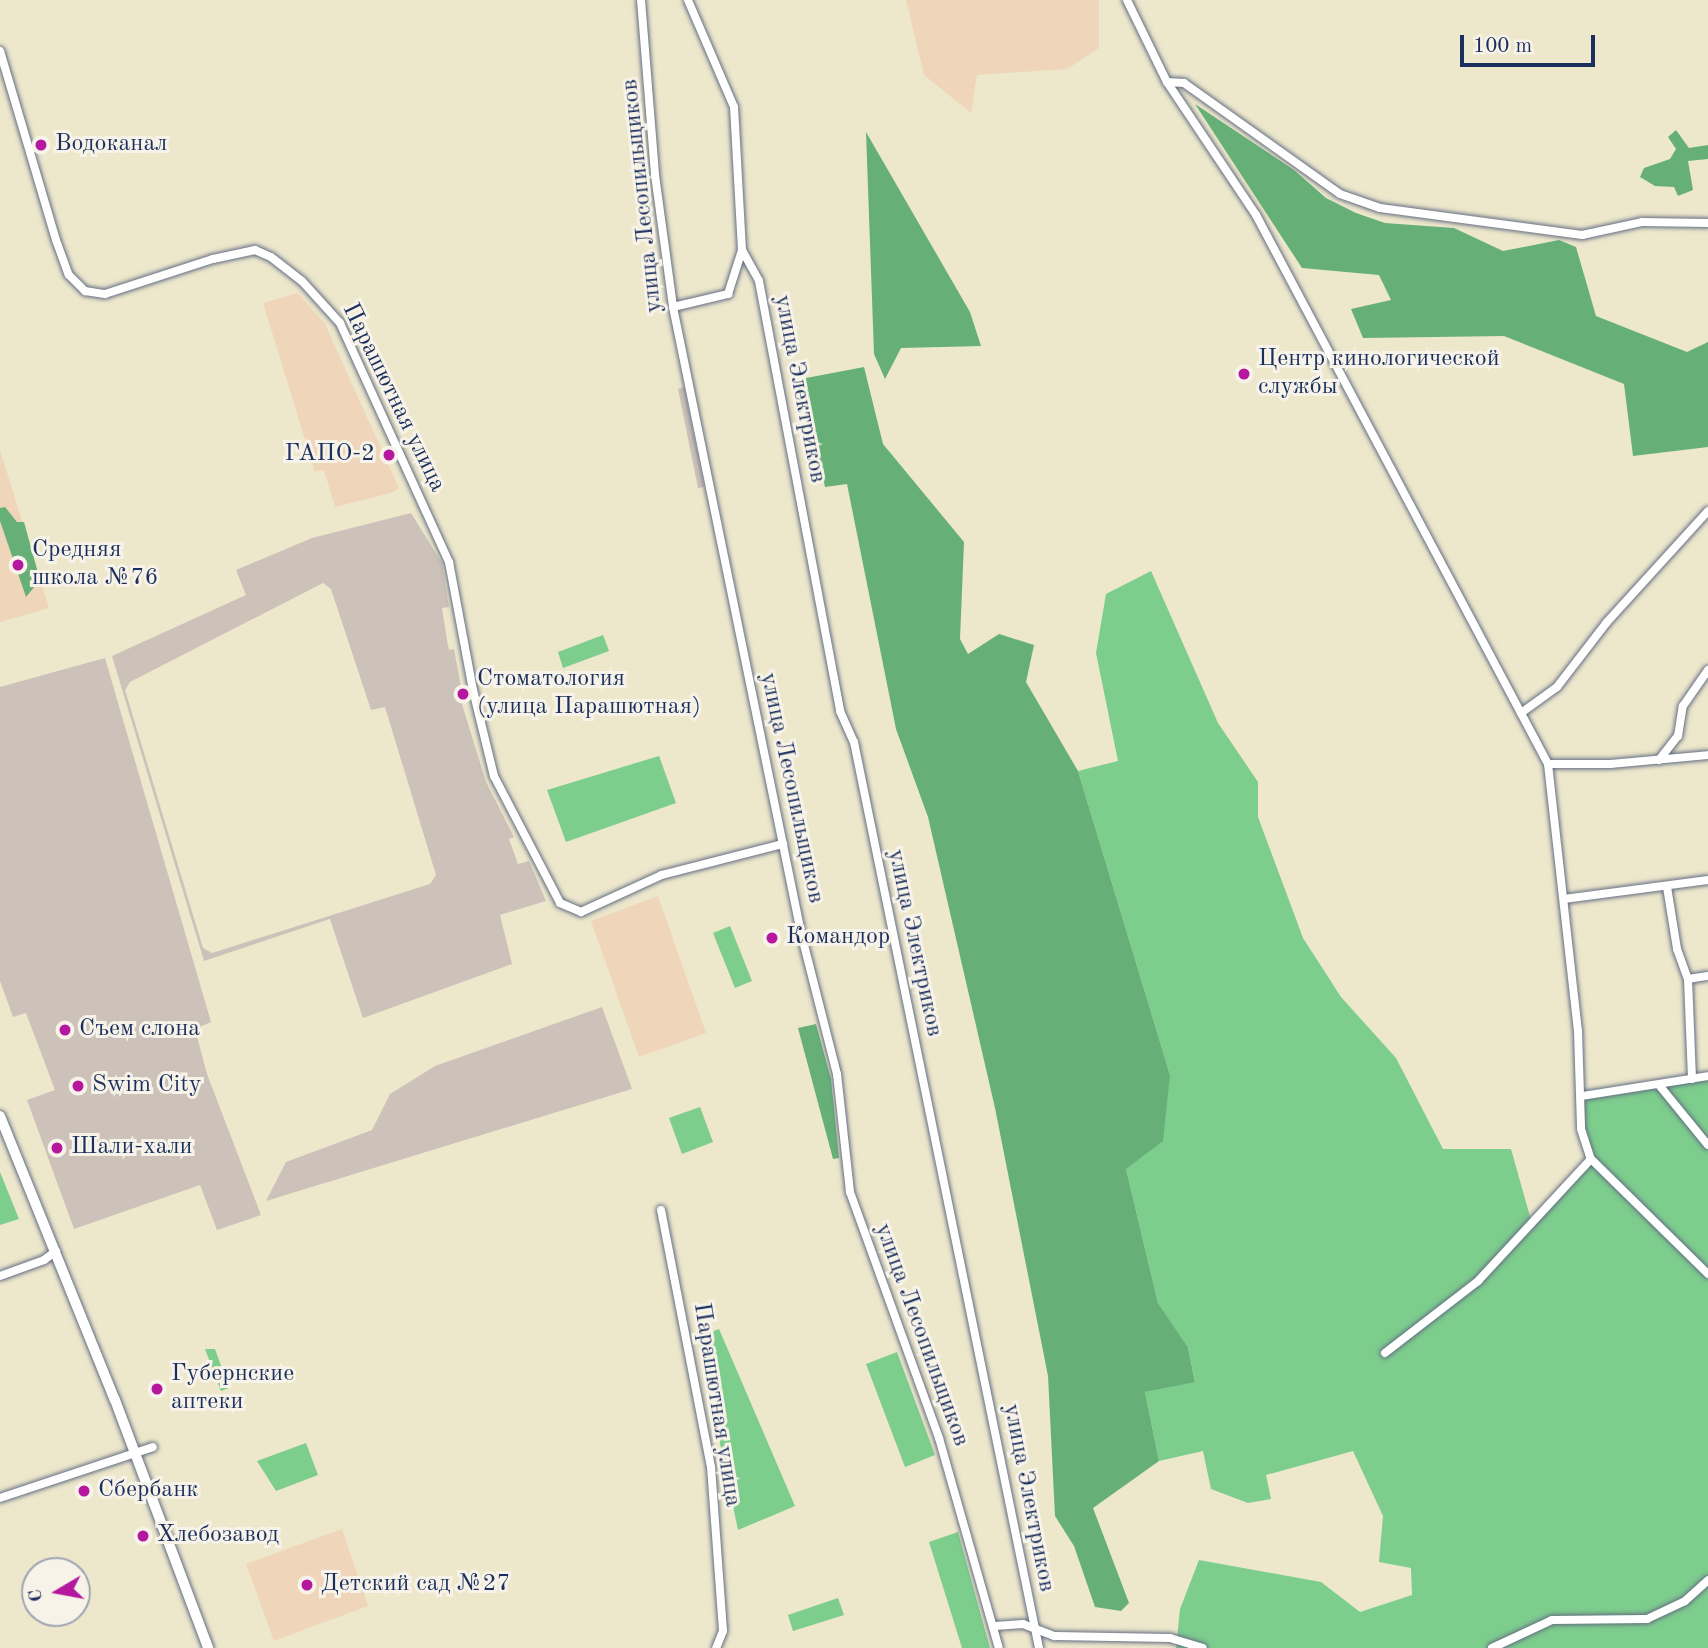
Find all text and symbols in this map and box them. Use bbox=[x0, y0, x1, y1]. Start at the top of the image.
scale bar bbox=[1463, 21, 1598, 65]
text: 100 m bbox=[1473, 36, 1532, 57]
street label: улица Лесопильщиков bbox=[616, 78, 670, 314]
place label: Водоканал bbox=[55, 131, 167, 159]
marker: Водоканал bbox=[33, 137, 49, 153]
street label: улица Электриков bbox=[767, 293, 831, 485]
street label: Парашютная улица bbox=[335, 299, 451, 497]
place label: Центр кинологической службы bbox=[1258, 346, 1500, 402]
marker: Центр кинологической службы bbox=[1236, 366, 1252, 382]
place label: ГАПО-2 bbox=[285, 441, 375, 469]
marker: ГАПО-2 bbox=[381, 447, 397, 463]
place label: Средняя школа №76 bbox=[32, 537, 158, 593]
marker: Средняя школа №76 bbox=[10, 557, 26, 573]
place label: Стоматология (улица Парашютная) bbox=[477, 666, 701, 722]
street label: улица Лесопильщиков bbox=[752, 670, 830, 906]
marker: Стоматология (улица Парашютная) bbox=[455, 686, 471, 702]
street label: улица Электриков bbox=[880, 847, 948, 1039]
place label: Командор bbox=[786, 924, 890, 952]
marker: Командор bbox=[764, 930, 780, 946]
place label: Съем слона bbox=[79, 1016, 200, 1044]
marker: Съем слона bbox=[57, 1022, 73, 1038]
place label: Swim City bbox=[92, 1072, 201, 1100]
marker: Swim City bbox=[70, 1078, 86, 1094]
place label: Шали-хали bbox=[71, 1134, 193, 1162]
marker: Шали-хали bbox=[49, 1140, 65, 1156]
street label: улица Лесопильщиков bbox=[867, 1220, 975, 1450]
street label: Парашютная улица bbox=[686, 1301, 746, 1509]
place label: Губернские аптеки bbox=[171, 1361, 294, 1417]
marker: Губернские аптеки bbox=[149, 1381, 165, 1397]
street label: улица Электриков bbox=[996, 1402, 1060, 1594]
place label: Сбербанк bbox=[98, 1477, 198, 1505]
marker: Сбербанк bbox=[76, 1483, 92, 1499]
place label: Хлебозавод bbox=[157, 1522, 279, 1550]
marker: Хлебозавод bbox=[135, 1528, 151, 1544]
north arrow bbox=[21, 1557, 91, 1627]
place label: Детский сад №27 bbox=[321, 1571, 510, 1599]
marker: Детский сад №27 bbox=[299, 1577, 315, 1593]
text: С bbox=[26, 1588, 47, 1603]

